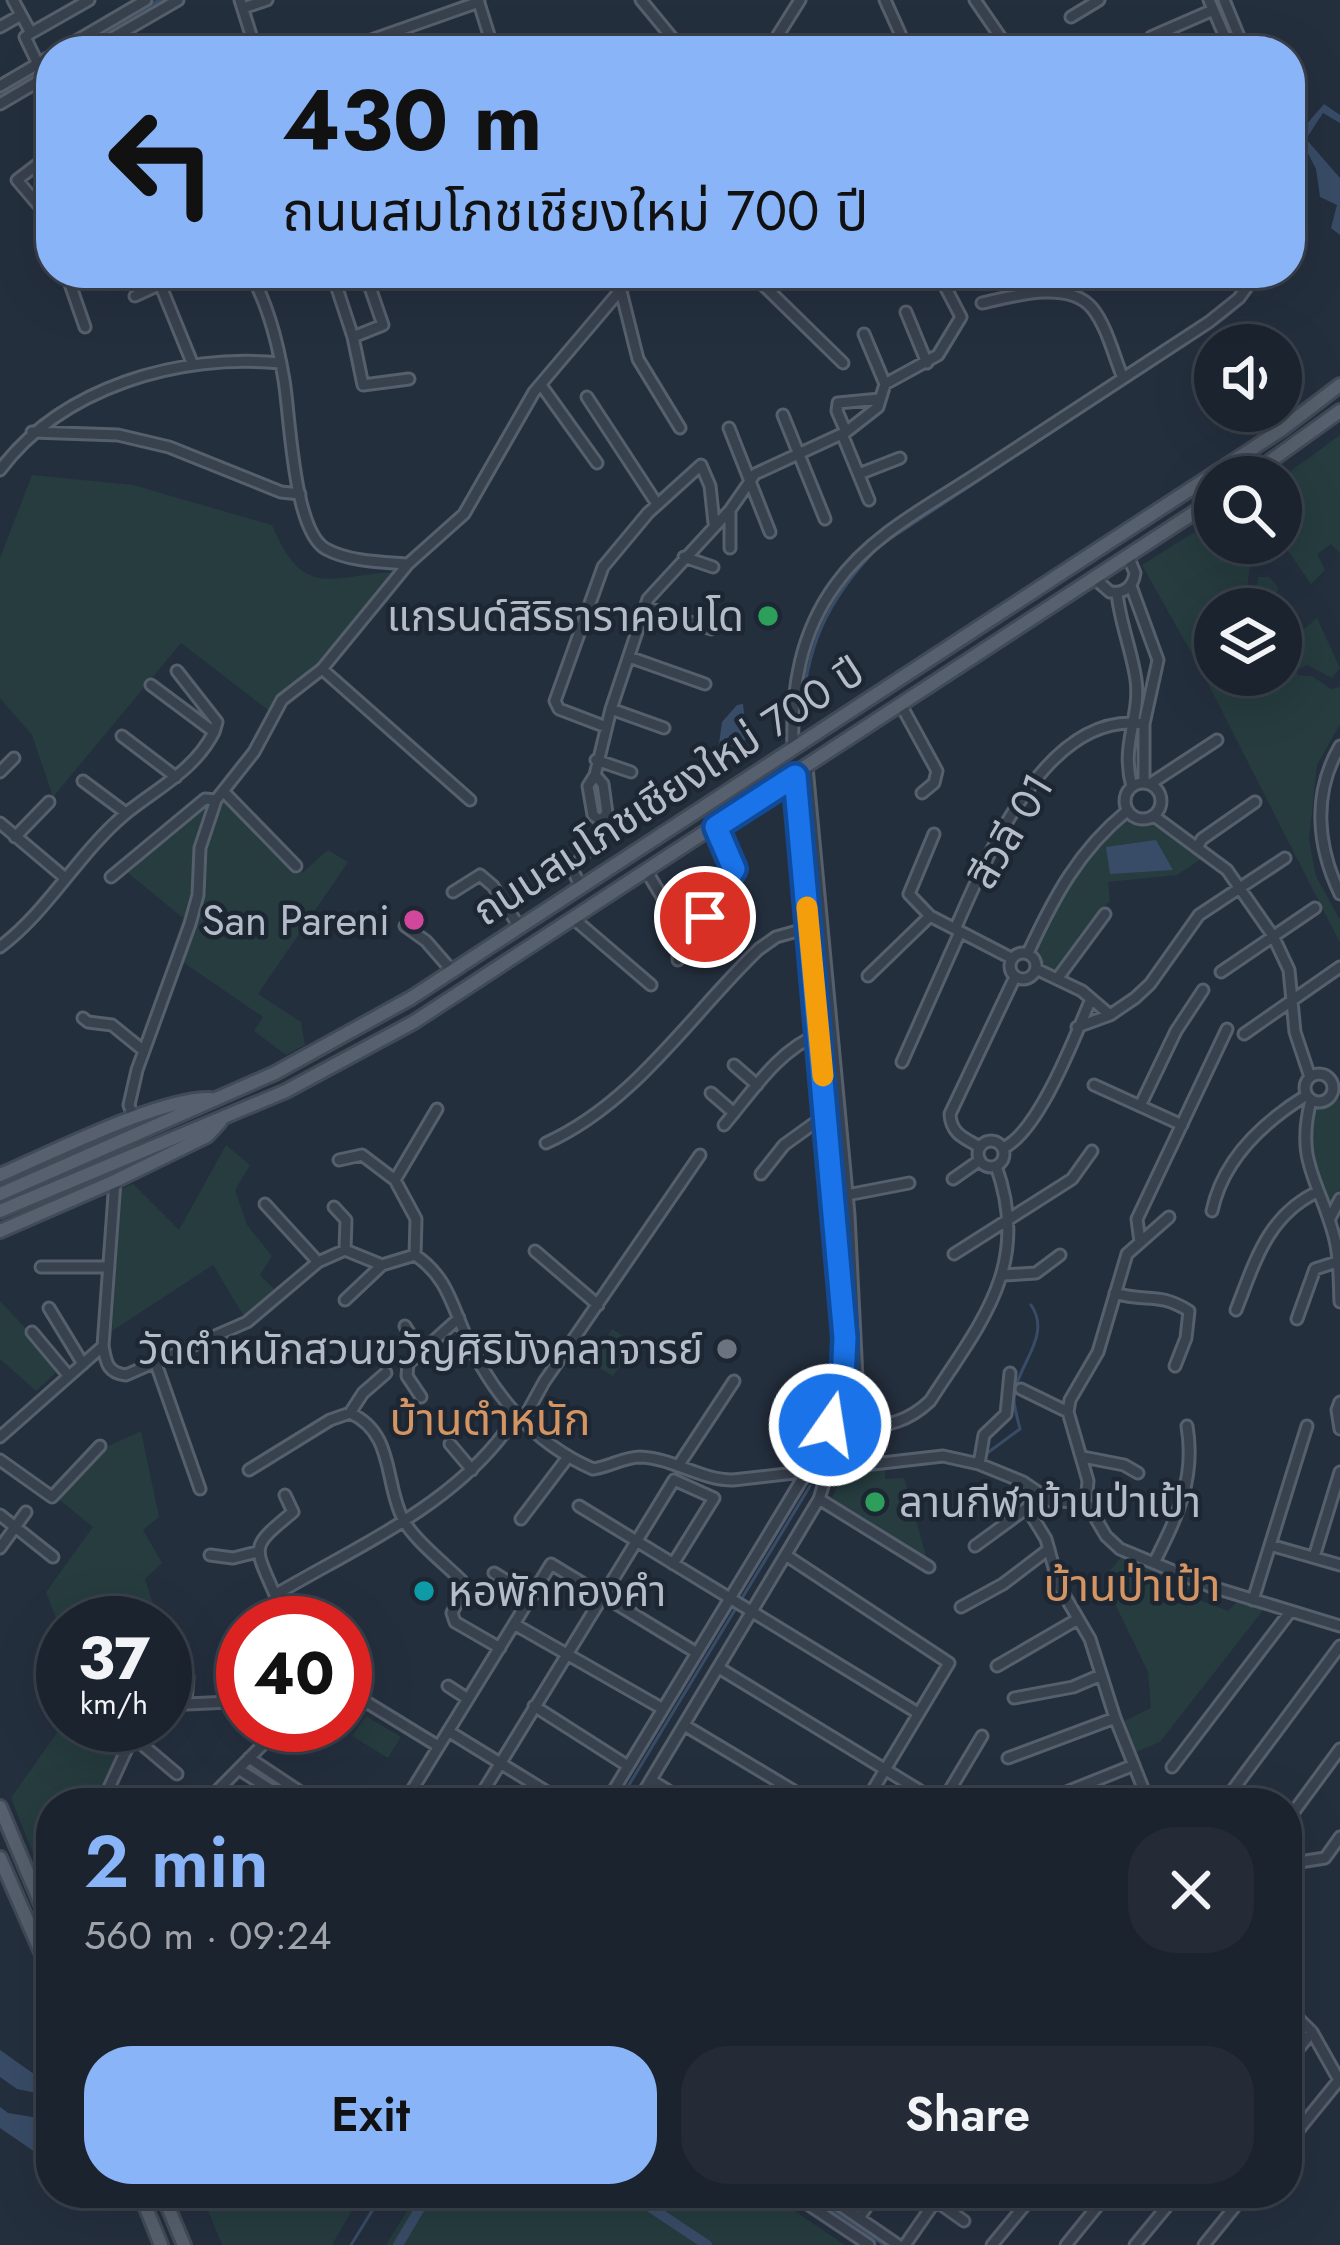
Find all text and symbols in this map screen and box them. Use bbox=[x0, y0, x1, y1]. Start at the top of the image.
text: 430 m bbox=[282, 60, 542, 182]
icon: left bbox=[84, 84, 240, 240]
text: ถนนสมโภชเชียงใหม่ 700 ปี bbox=[282, 172, 868, 250]
map controls bbox=[1194, 324, 1302, 696]
button: sound bbox=[1194, 324, 1302, 432]
button: search bbox=[1194, 456, 1302, 564]
place label: แกรนด์สิริธาราคอนโด bbox=[387, 586, 744, 647]
button: layers bbox=[1194, 588, 1302, 696]
marker: แกรนด์สิริธาราคอนโด bbox=[755, 603, 781, 629]
street label: ถนนสมโภชเชียงใหม่ 700 ปี bbox=[460, 641, 876, 941]
street label: สีวลี 01 bbox=[952, 762, 1068, 900]
pin bbox=[654, 866, 756, 968]
icon: arrive bbox=[672, 884, 738, 950]
place label: San Pareni bbox=[202, 890, 390, 951]
marker: San Pareni bbox=[401, 907, 427, 933]
place label: วัดตำหนักสวนขวัญศิริมังคลาจารย์ bbox=[138, 1319, 703, 1380]
marker: วัดตำหนักสวนขวัญศิริมังคลาจารย์ bbox=[714, 1336, 740, 1362]
position arrow bbox=[767, 1362, 893, 1488]
district label: บ้านตำหนัก bbox=[390, 1387, 590, 1452]
place label: ลานกีฬาบ้านป่าเป้า bbox=[899, 1472, 1201, 1533]
marker: ลานกีฬาบ้านป่าเป้า bbox=[862, 1489, 888, 1515]
district label: บ้านป่าเป้า bbox=[1044, 1553, 1220, 1618]
place label: หอพักทองคำ bbox=[448, 1561, 666, 1622]
marker: หอพักทองคำ bbox=[411, 1578, 437, 1604]
speed limit sign: 40 bbox=[216, 1596, 372, 1752]
text: 37 bbox=[78, 1615, 150, 1702]
text: km/h bbox=[80, 1682, 148, 1725]
text: 2 min bbox=[84, 1810, 269, 1914]
button: close bbox=[1128, 1827, 1254, 1953]
text: 560 m · 09:24 bbox=[84, 1907, 332, 1964]
button: Exit bbox=[84, 2046, 657, 2184]
button: Share bbox=[681, 2046, 1254, 2184]

